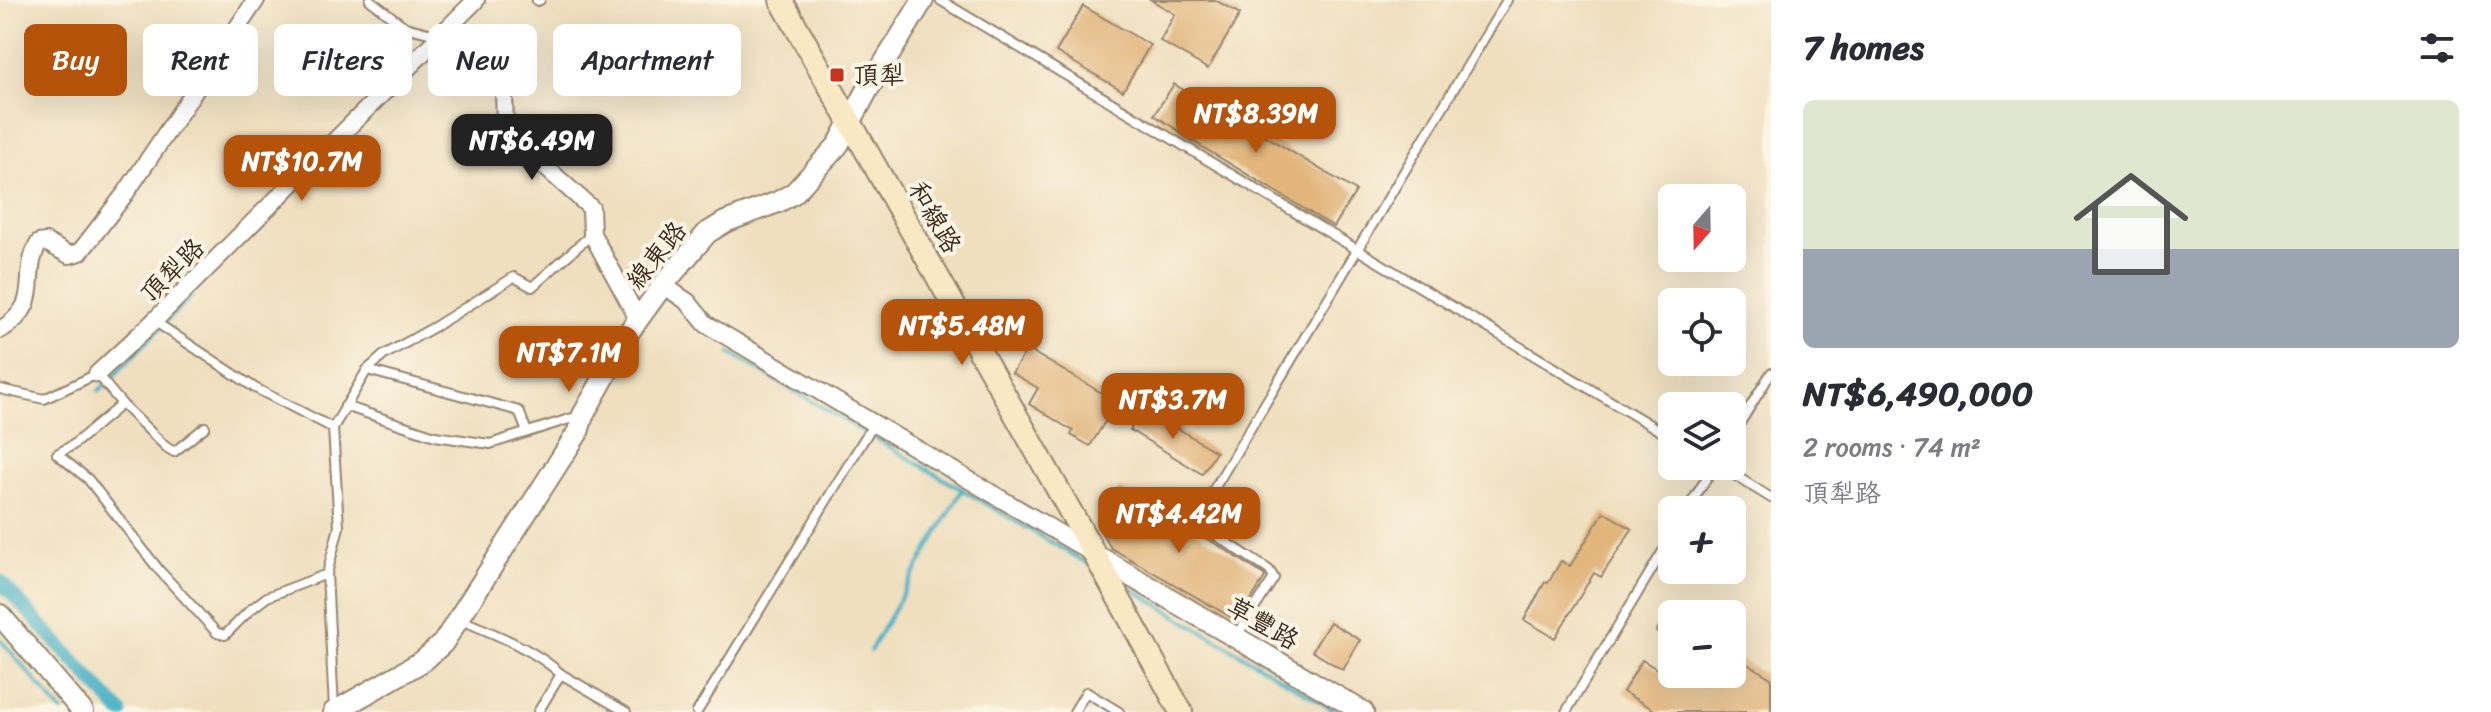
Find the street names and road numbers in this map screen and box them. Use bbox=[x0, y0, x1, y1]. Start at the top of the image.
street label: 和線路 bbox=[896, 172, 974, 262]
street label: 線東路 bbox=[614, 210, 698, 300]
street label: 頂犁路 bbox=[128, 226, 216, 314]
street label: 草豐路 bbox=[1218, 584, 1308, 662]

